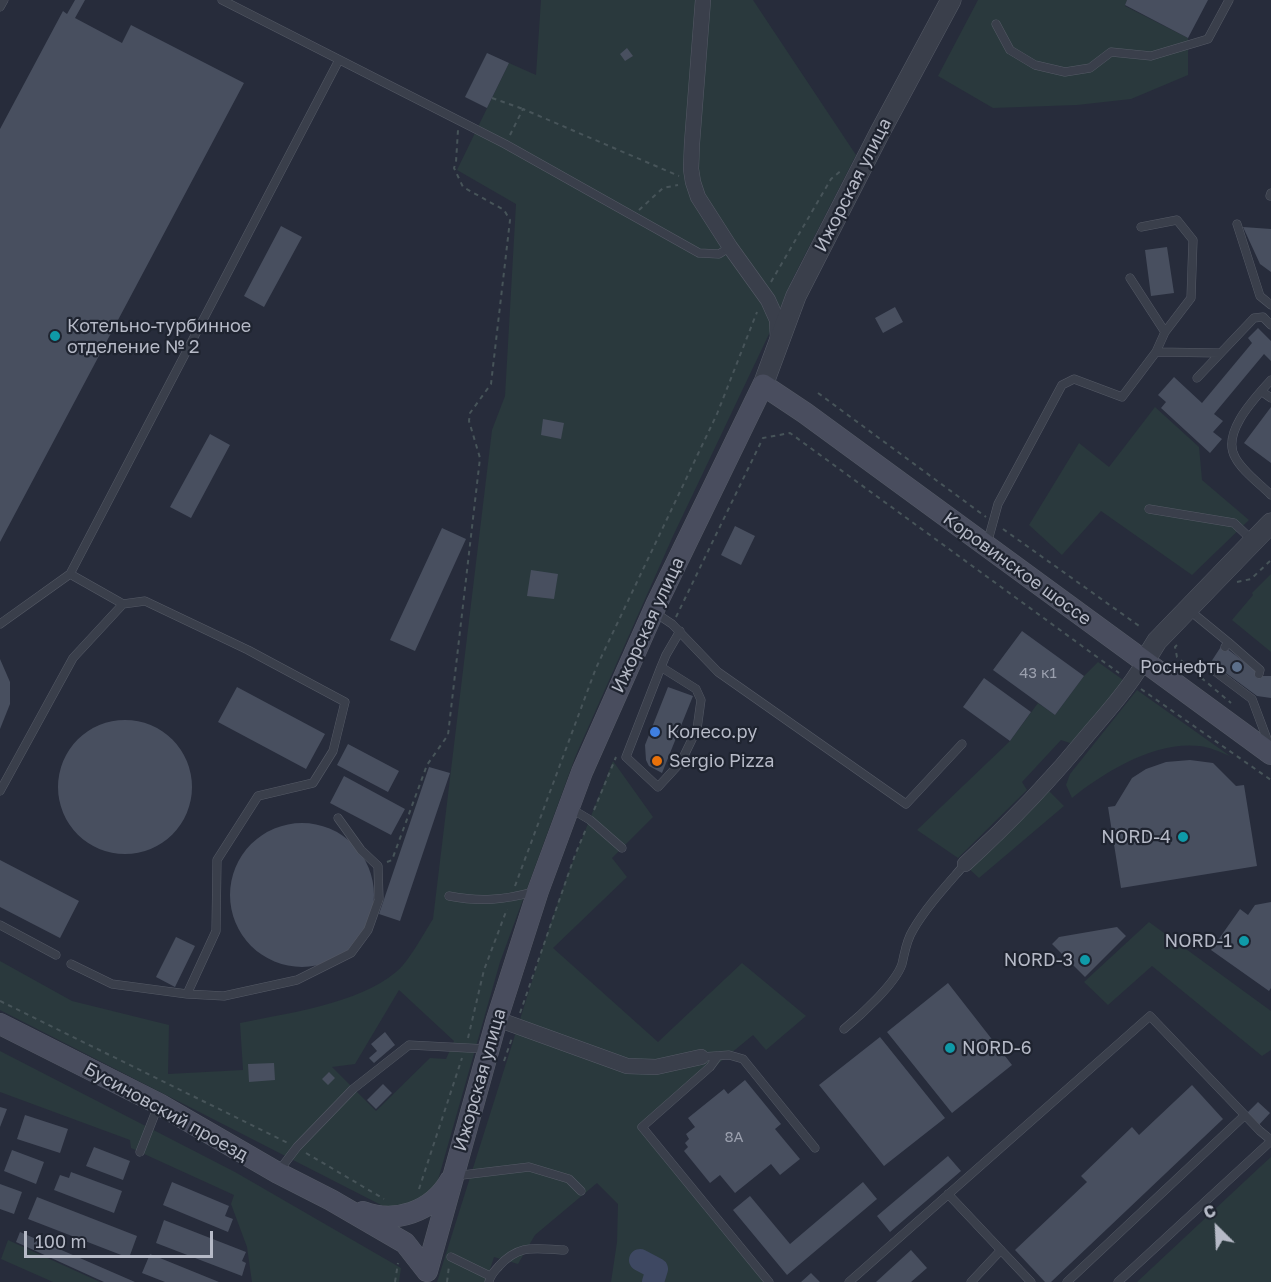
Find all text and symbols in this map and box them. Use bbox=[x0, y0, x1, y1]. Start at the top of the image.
street label: Ижорская улица bbox=[810, 115, 896, 255]
place label: Котельно-турбинное отделение № 2 bbox=[67, 315, 251, 358]
marker: Котельно-турбинное отделение № 2 bbox=[48, 329, 62, 343]
street label: Коровинское шоссе bbox=[939, 508, 1095, 630]
street label: Ижорская улица bbox=[607, 554, 689, 696]
place label: Роснефть bbox=[1140, 656, 1225, 678]
marker: Роснефть bbox=[1230, 660, 1244, 674]
house number: 43 к1 bbox=[1019, 664, 1057, 682]
place label: Колесо.ру bbox=[667, 721, 757, 743]
marker: Колесо.ру bbox=[648, 725, 662, 739]
place label: Sergio Pizza bbox=[669, 750, 774, 772]
marker: Sergio Pizza bbox=[650, 754, 664, 768]
place label: NORD-4 bbox=[1101, 826, 1171, 848]
marker: NORD-4 bbox=[1176, 830, 1190, 844]
place label: NORD-1 bbox=[1165, 930, 1232, 952]
marker: NORD-1 bbox=[1237, 934, 1251, 948]
place label: NORD-3 bbox=[1004, 949, 1073, 971]
marker: NORD-3 bbox=[1078, 953, 1092, 967]
street label: Ижорская улица bbox=[449, 1006, 511, 1154]
place label: NORD-6 bbox=[962, 1037, 1032, 1059]
marker: NORD-6 bbox=[943, 1041, 957, 1055]
street label: Бусиновский проезд bbox=[80, 1058, 252, 1166]
house number: 8А bbox=[724, 1128, 744, 1146]
north arrow bbox=[1187, 1198, 1247, 1258]
text: С bbox=[1200, 1200, 1219, 1223]
scale bar bbox=[27, 1219, 216, 1257]
text: 100 m bbox=[35, 1230, 86, 1252]

